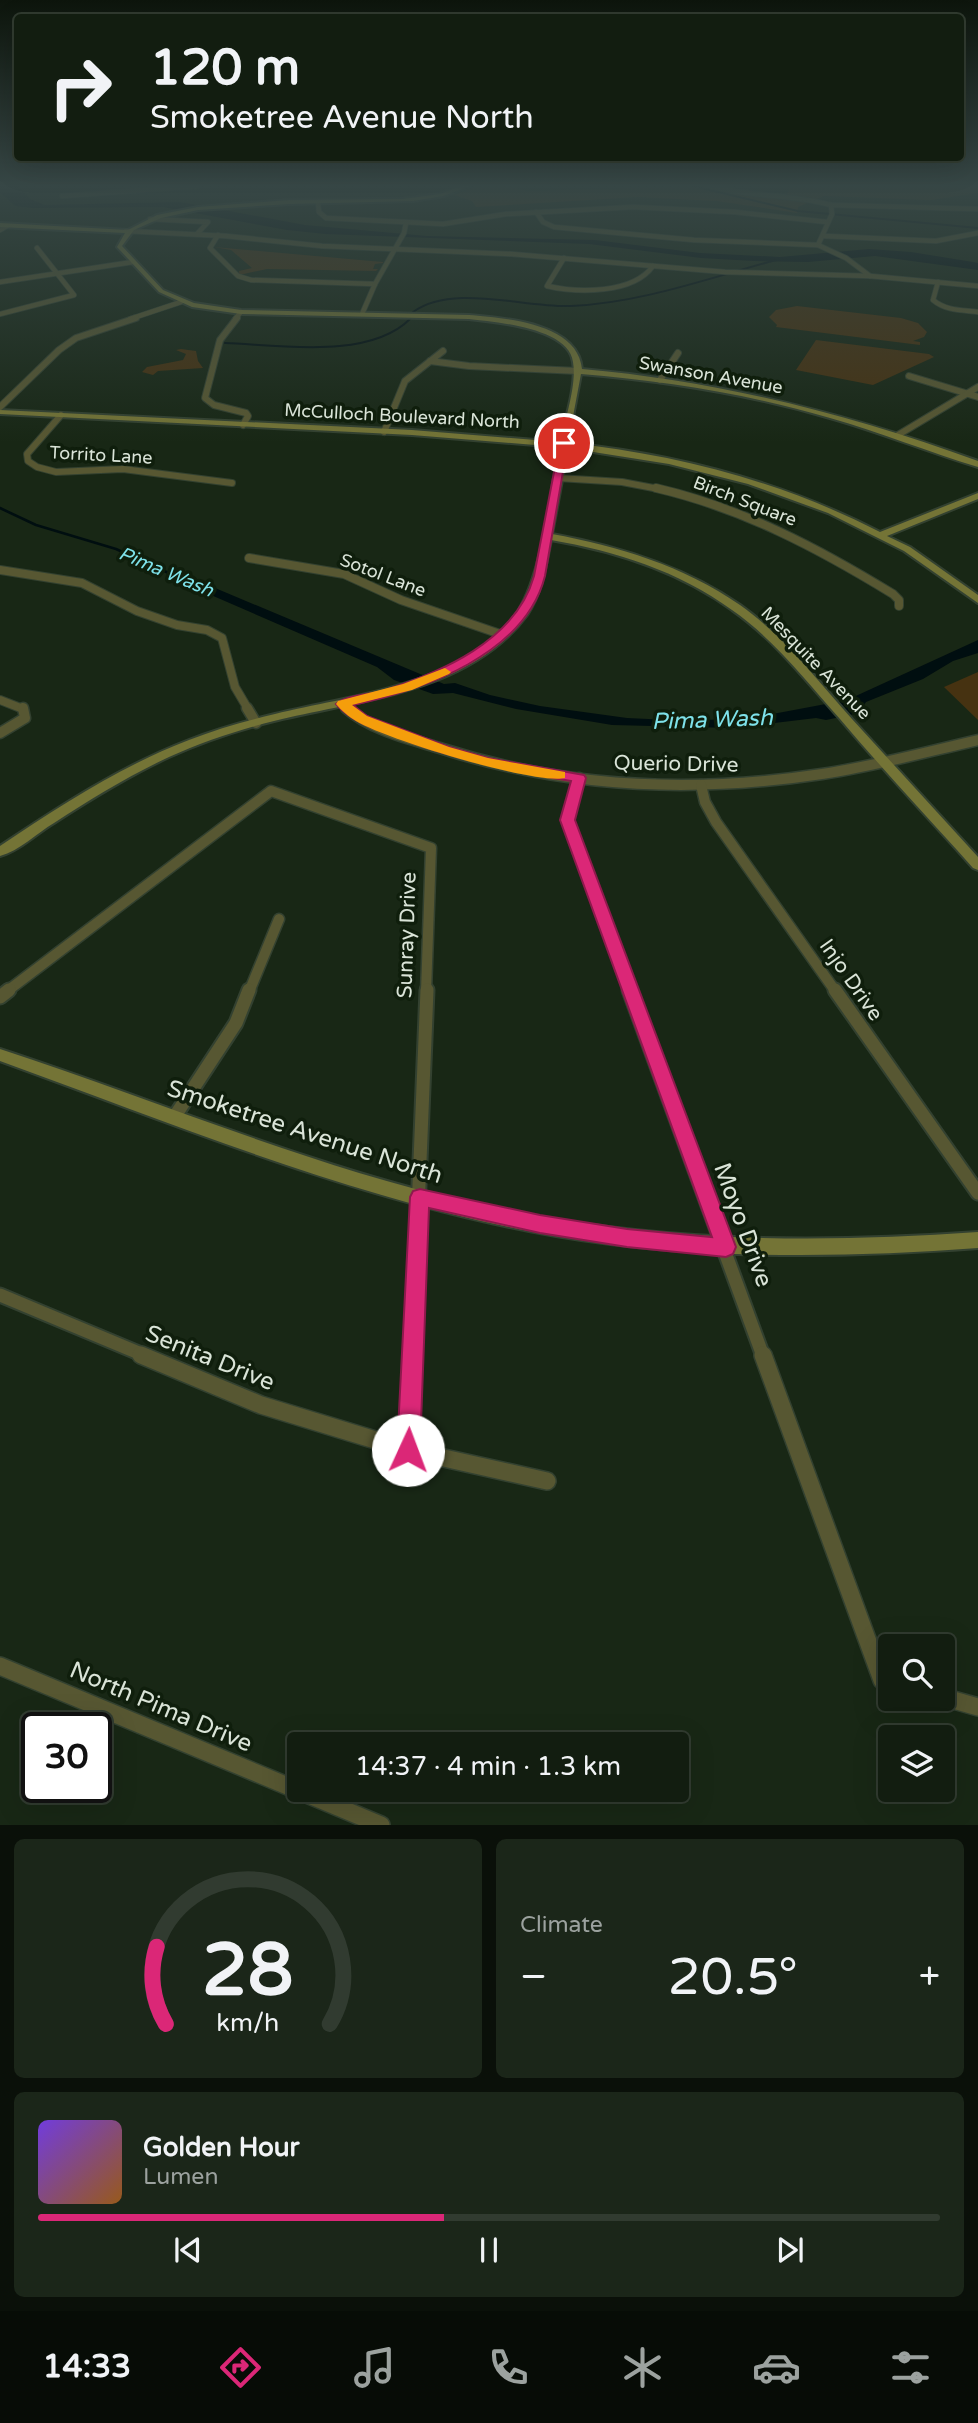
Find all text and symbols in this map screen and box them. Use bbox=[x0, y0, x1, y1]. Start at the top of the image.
text: 120 m bbox=[150, 39, 300, 98]
icon: right bbox=[35, 42, 126, 133]
text: Smoketree Avenue North bbox=[150, 99, 534, 137]
street label: Swanson Avenue bbox=[637, 352, 785, 398]
street label: McCulloch Boulevard North bbox=[284, 399, 520, 433]
pin bbox=[534, 413, 594, 473]
icon: arrive bbox=[545, 424, 583, 462]
street label: Torrito Lane bbox=[49, 441, 153, 469]
street label: Birch Square bbox=[690, 471, 800, 531]
water label: Pima Wash bbox=[116, 542, 217, 602]
street label: Sotol Lane bbox=[337, 549, 429, 601]
street label: Mesquite Avenue bbox=[756, 602, 876, 724]
water label: Pima Wash bbox=[651, 704, 774, 736]
street label: Querio Drive bbox=[613, 750, 739, 778]
street label: Sunray Drive bbox=[392, 871, 422, 999]
street label: Injo Drive bbox=[814, 934, 888, 1026]
street label: Smoketree Avenue North bbox=[164, 1074, 446, 1190]
street label: Moyo Drive bbox=[707, 1159, 779, 1291]
street label: Senita Drive bbox=[141, 1319, 279, 1397]
position arrow bbox=[371, 1413, 445, 1487]
map controls bbox=[878, 1634, 955, 1802]
button: search bbox=[878, 1634, 955, 1711]
street label: North Pima Drive bbox=[65, 1655, 257, 1759]
speed limit sign: 30 bbox=[21, 1712, 112, 1803]
button: layers bbox=[878, 1725, 955, 1802]
text: 14:37 · 4 min · 1.3 km bbox=[355, 1751, 621, 1782]
text: Climate bbox=[520, 1911, 603, 1939]
text: 28 bbox=[202, 1928, 294, 2016]
text: 20.5° bbox=[668, 1946, 798, 2009]
text: − bbox=[520, 1954, 547, 2000]
text: + bbox=[919, 1954, 940, 2000]
text: km/h bbox=[217, 2008, 279, 2038]
text: Golden Hour bbox=[143, 2132, 300, 2163]
text: Lumen bbox=[143, 2163, 218, 2191]
icon: previous bbox=[169, 2231, 207, 2269]
icon: pause bbox=[470, 2231, 508, 2269]
icon: next bbox=[771, 2231, 809, 2269]
icon: directions bbox=[216, 2343, 265, 2392]
icon: music bbox=[350, 2343, 399, 2392]
icon: phone bbox=[484, 2343, 533, 2392]
icon: climate bbox=[618, 2343, 667, 2392]
icon: car bbox=[752, 2343, 801, 2392]
icon: filters bbox=[886, 2343, 935, 2392]
text: 14:33 bbox=[43, 2348, 131, 2386]

